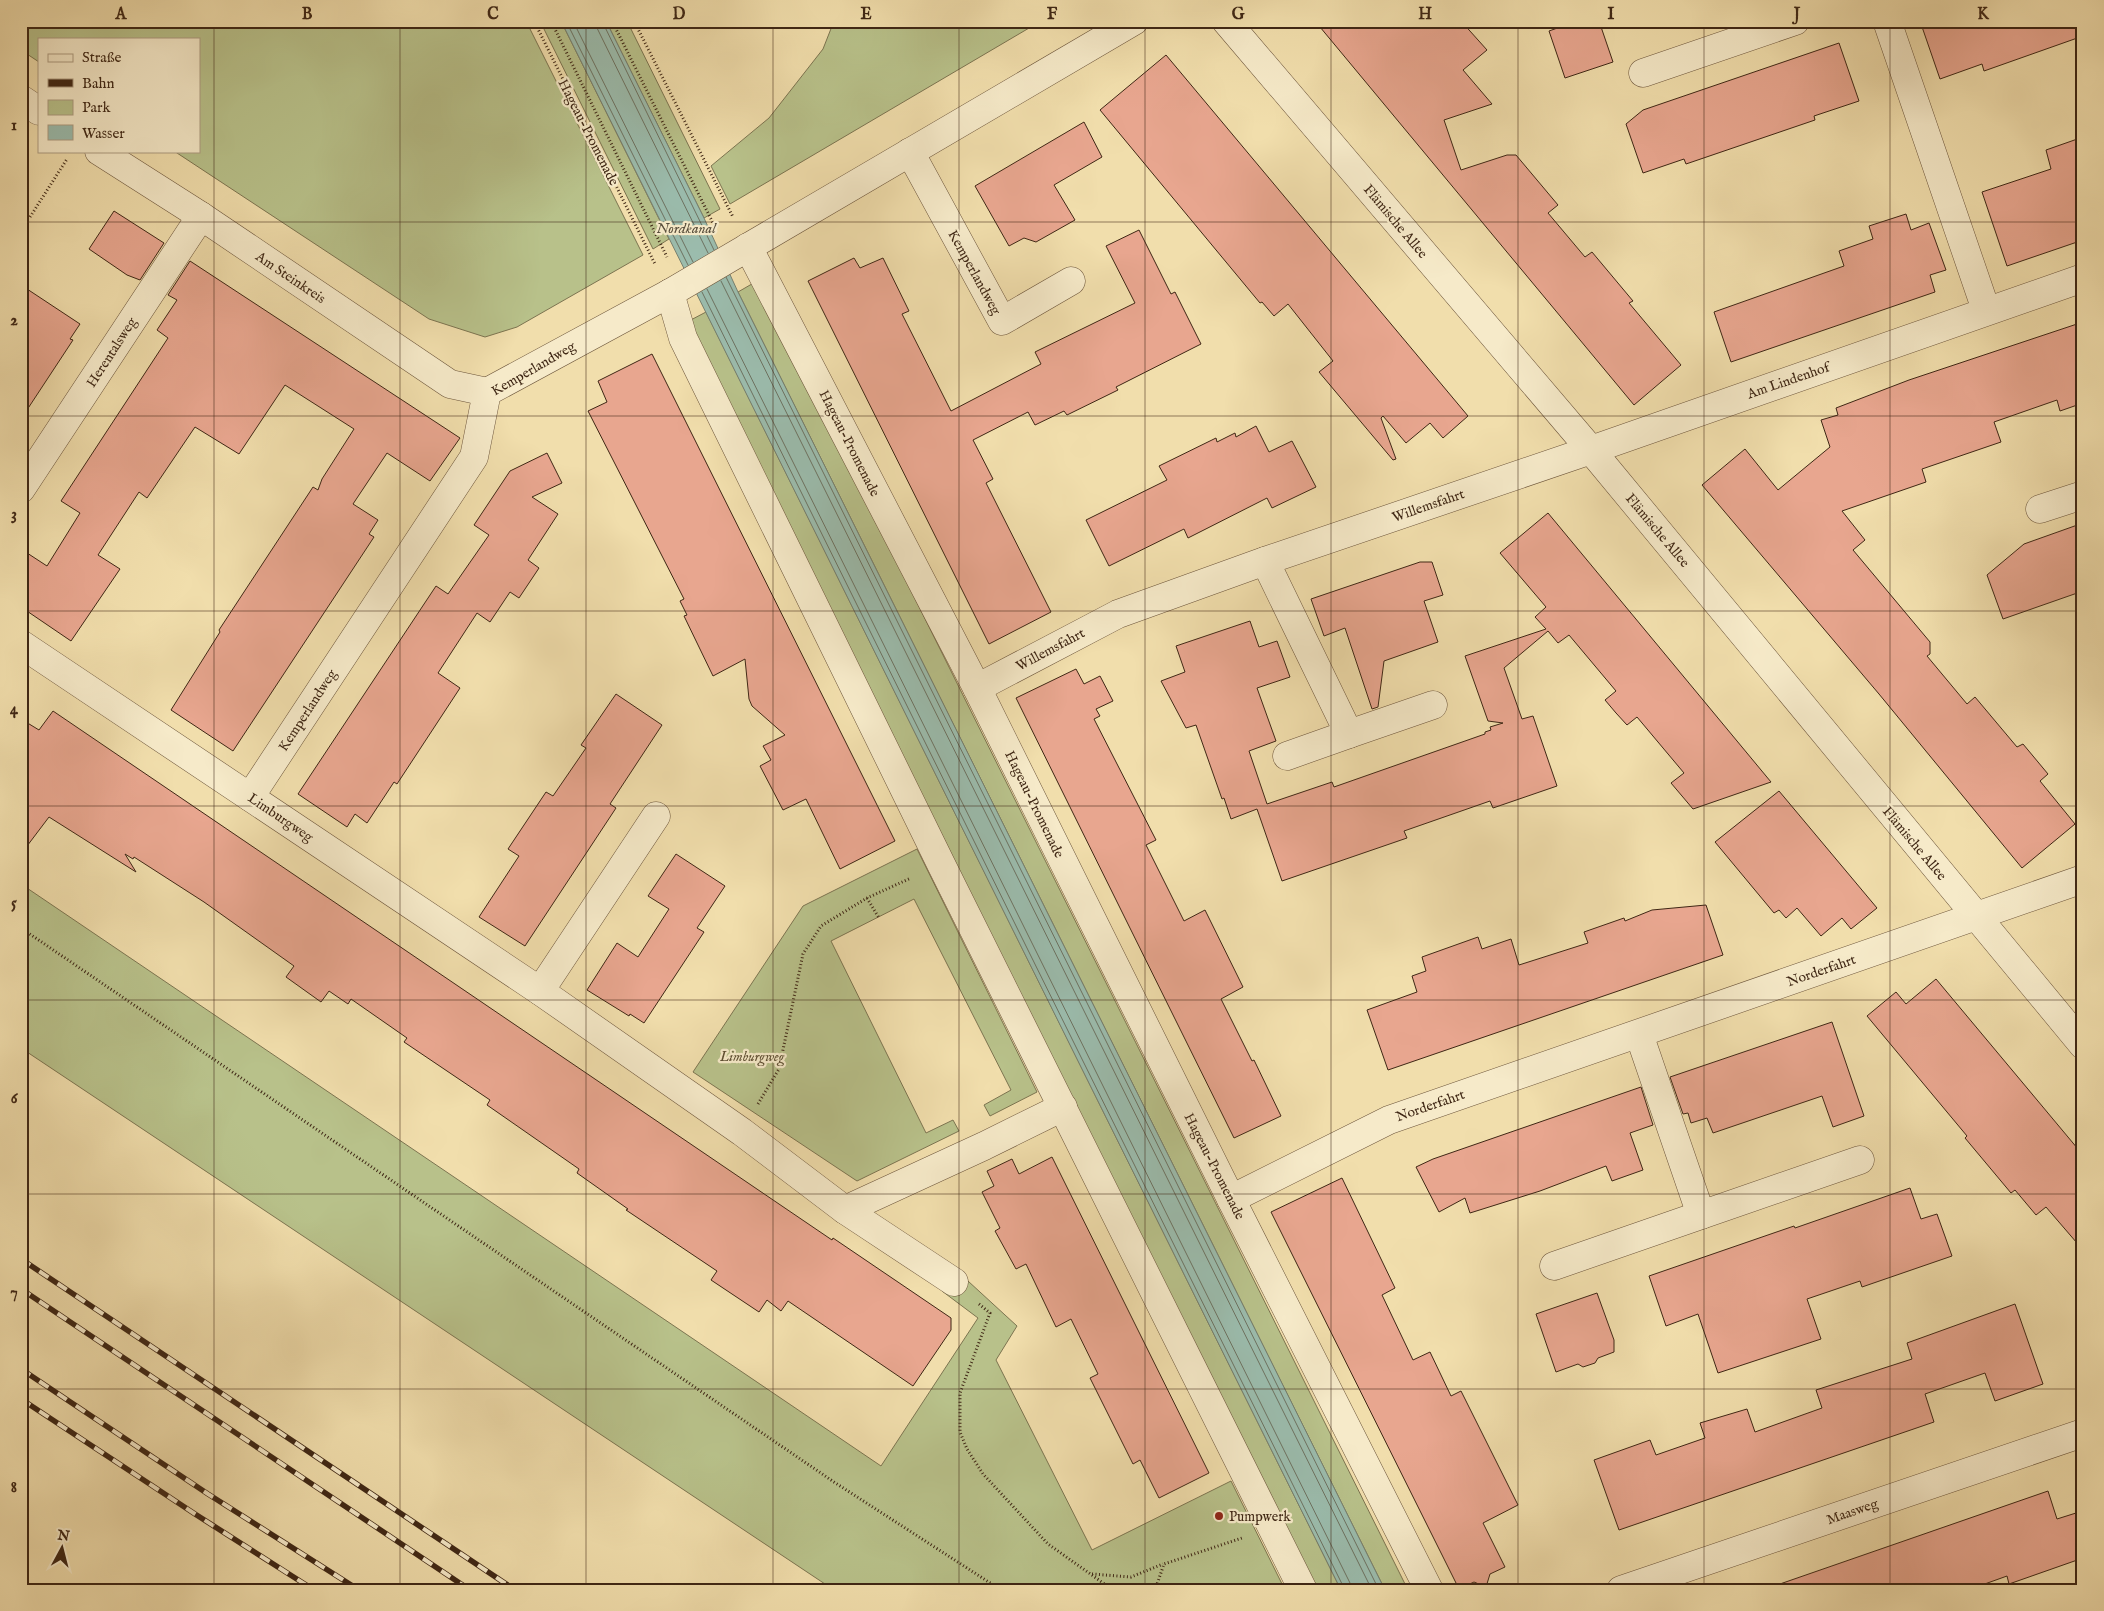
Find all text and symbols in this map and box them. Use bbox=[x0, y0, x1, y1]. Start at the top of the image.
text: A bbox=[115, 5, 128, 25]
text: B bbox=[302, 5, 313, 25]
text: C bbox=[487, 5, 499, 25]
text: D bbox=[673, 5, 686, 25]
text: E bbox=[860, 5, 872, 25]
text: F bbox=[1047, 5, 1058, 25]
text: G bbox=[1232, 5, 1245, 25]
text: H bbox=[1418, 5, 1432, 25]
text: I bbox=[1608, 5, 1615, 25]
text: J bbox=[1792, 5, 1801, 25]
text: K bbox=[1977, 5, 1990, 25]
legend bbox=[38, 38, 200, 152]
text: Straße bbox=[82, 48, 122, 67]
text: Bahn bbox=[82, 74, 114, 93]
street label: Hageau-Promenade bbox=[553, 76, 623, 189]
text: Park bbox=[82, 98, 112, 117]
text: 1 bbox=[11, 116, 17, 136]
text: Wasser bbox=[82, 124, 125, 143]
street label: Flämische Allee bbox=[1359, 181, 1432, 263]
water label: Nordkanal bbox=[656, 219, 717, 238]
street label: Kemperlandweg bbox=[943, 227, 1005, 318]
street label: Am Steinkreis bbox=[251, 247, 329, 308]
text: 2 bbox=[10, 311, 18, 331]
street label: Herentalsweg bbox=[82, 314, 141, 391]
street label: Kemperlandweg bbox=[488, 337, 579, 400]
street label: Am Lindenhof bbox=[1744, 358, 1835, 404]
street label: Hageau-Promenade bbox=[814, 387, 884, 500]
street label: Willemsfahrt bbox=[1390, 485, 1467, 527]
street label: Flämische Allee bbox=[1621, 490, 1694, 572]
text: 3 bbox=[11, 505, 17, 525]
street label: Willemsfahrt bbox=[1013, 624, 1088, 676]
street label: Kemperlandweg bbox=[275, 666, 341, 755]
text: 4 bbox=[10, 700, 19, 720]
street label: Hageau-Promenade bbox=[1000, 748, 1068, 862]
street label: Limburgweg bbox=[244, 789, 317, 847]
street label: Flämische Allee bbox=[1878, 803, 1951, 885]
text: 5 bbox=[11, 894, 17, 914]
street label: Norderfahrt bbox=[1784, 951, 1858, 991]
park label: Limburgweg bbox=[719, 1048, 785, 1067]
street label: Norderfahrt bbox=[1393, 1086, 1467, 1126]
text: 6 bbox=[11, 1089, 19, 1109]
street label: Hageau-Promenade bbox=[1179, 1110, 1249, 1223]
text: 7 bbox=[10, 1283, 18, 1303]
text: 8 bbox=[11, 1478, 17, 1498]
street label: Maasweg bbox=[1824, 1495, 1881, 1529]
place label: Pumpwerk bbox=[1229, 1508, 1291, 1526]
marker: Pumpwerk bbox=[1213, 1510, 1225, 1522]
north arrow bbox=[38, 1524, 88, 1574]
text: N bbox=[55, 1526, 71, 1546]

